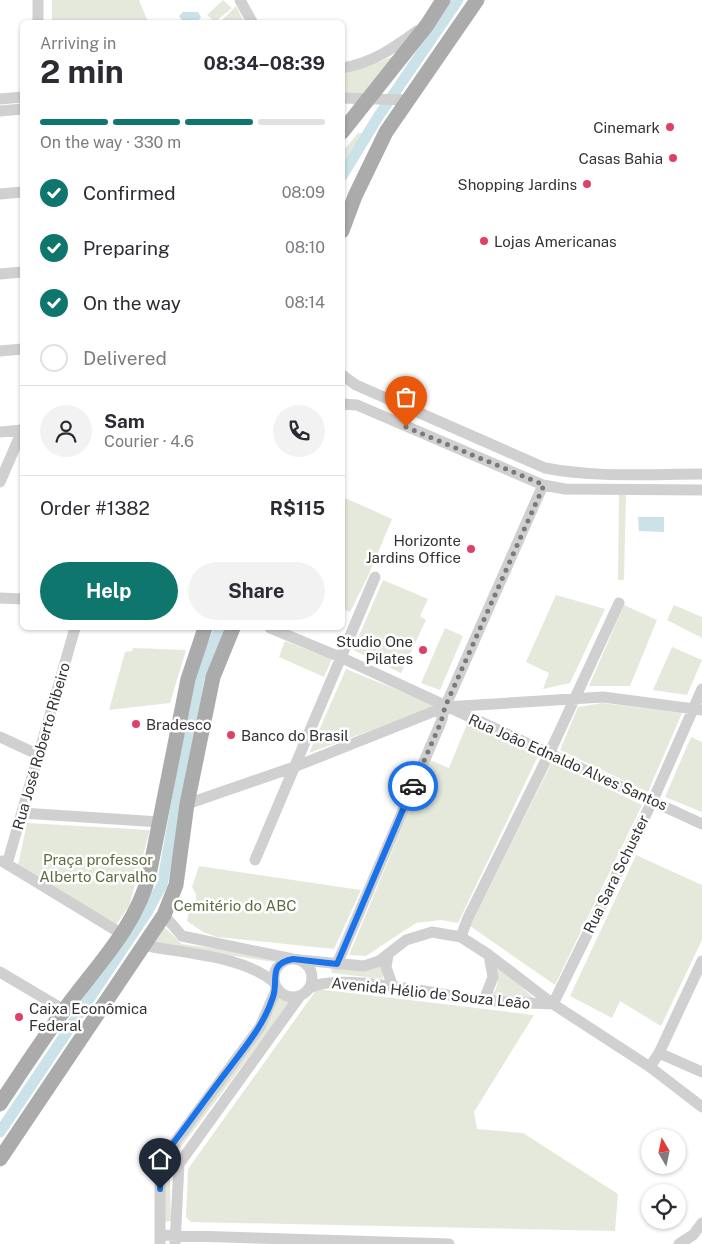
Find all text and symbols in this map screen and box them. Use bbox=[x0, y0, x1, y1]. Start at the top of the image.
text: Arriving in bbox=[40, 34, 116, 53]
text: 08:34–08:39 bbox=[204, 52, 325, 74]
text: 2 min bbox=[40, 53, 124, 90]
place label: Cinemark bbox=[593, 119, 660, 136]
marker: Cinemark bbox=[664, 121, 676, 133]
text: On the way · 330 m bbox=[40, 133, 181, 152]
place label: Casas Bahia bbox=[579, 150, 663, 167]
marker: Casas Bahia bbox=[667, 152, 679, 164]
place label: Shopping Jardins bbox=[458, 176, 577, 193]
marker: Shopping Jardins bbox=[581, 178, 593, 190]
icon: check bbox=[40, 179, 68, 207]
text: Confirmed bbox=[83, 182, 176, 204]
text: 08:09 bbox=[282, 183, 325, 202]
place label: Lojas Americanas bbox=[494, 233, 617, 250]
icon: check bbox=[40, 234, 68, 262]
marker: Lojas Americanas bbox=[478, 235, 490, 247]
text: Preparing bbox=[83, 237, 170, 259]
text: 08:10 bbox=[285, 238, 325, 257]
icon: check bbox=[40, 289, 68, 317]
text: On the way bbox=[83, 292, 181, 314]
text: 08:14 bbox=[285, 293, 325, 312]
text: Delivered bbox=[83, 347, 167, 369]
pin bbox=[385, 376, 427, 427]
icon: bag bbox=[392, 383, 420, 411]
button: person bbox=[40, 405, 92, 457]
button: phone bbox=[273, 405, 325, 457]
text: Sam bbox=[104, 410, 145, 432]
text: Courier · 4.6 bbox=[104, 432, 194, 451]
text: Order #1382 bbox=[40, 497, 150, 519]
text: R$115 bbox=[270, 497, 325, 519]
place label: Horizonte Jardins Office bbox=[366, 532, 461, 566]
marker: Horizonte Jardins Office bbox=[465, 543, 477, 555]
button: Help bbox=[40, 562, 178, 620]
button: Share bbox=[188, 562, 325, 620]
place label: Studio One Pilates bbox=[336, 633, 413, 667]
marker: Studio One Pilates bbox=[417, 644, 429, 656]
street label: Rua José Roberto Ribeiro bbox=[9, 660, 73, 832]
street label: Rua João Ednaldo Alves Santos bbox=[466, 710, 670, 814]
place label: Bradesco bbox=[146, 716, 212, 733]
marker: Bradesco bbox=[130, 718, 142, 730]
place label: Banco do Brasil bbox=[241, 727, 349, 744]
marker: Banco do Brasil bbox=[225, 729, 237, 741]
courier bbox=[388, 761, 438, 811]
icon: car bbox=[399, 772, 427, 800]
street label: Rua Sara Schuster bbox=[580, 812, 652, 936]
park label: Praça professor Alberto Carvalho bbox=[39, 851, 157, 885]
park label: Cemitério do ABC bbox=[174, 897, 297, 914]
street label: Avenida Hélio de Souza Leão bbox=[331, 974, 531, 1012]
place label: Caixa Econômica Federal bbox=[29, 1000, 147, 1034]
marker: Caixa Econômica Federal bbox=[13, 1011, 25, 1023]
north arrow bbox=[641, 1129, 686, 1174]
map controls bbox=[641, 1129, 686, 1229]
pin bbox=[139, 1138, 181, 1189]
icon: home bbox=[146, 1145, 174, 1173]
button: locate bbox=[641, 1184, 686, 1229]

